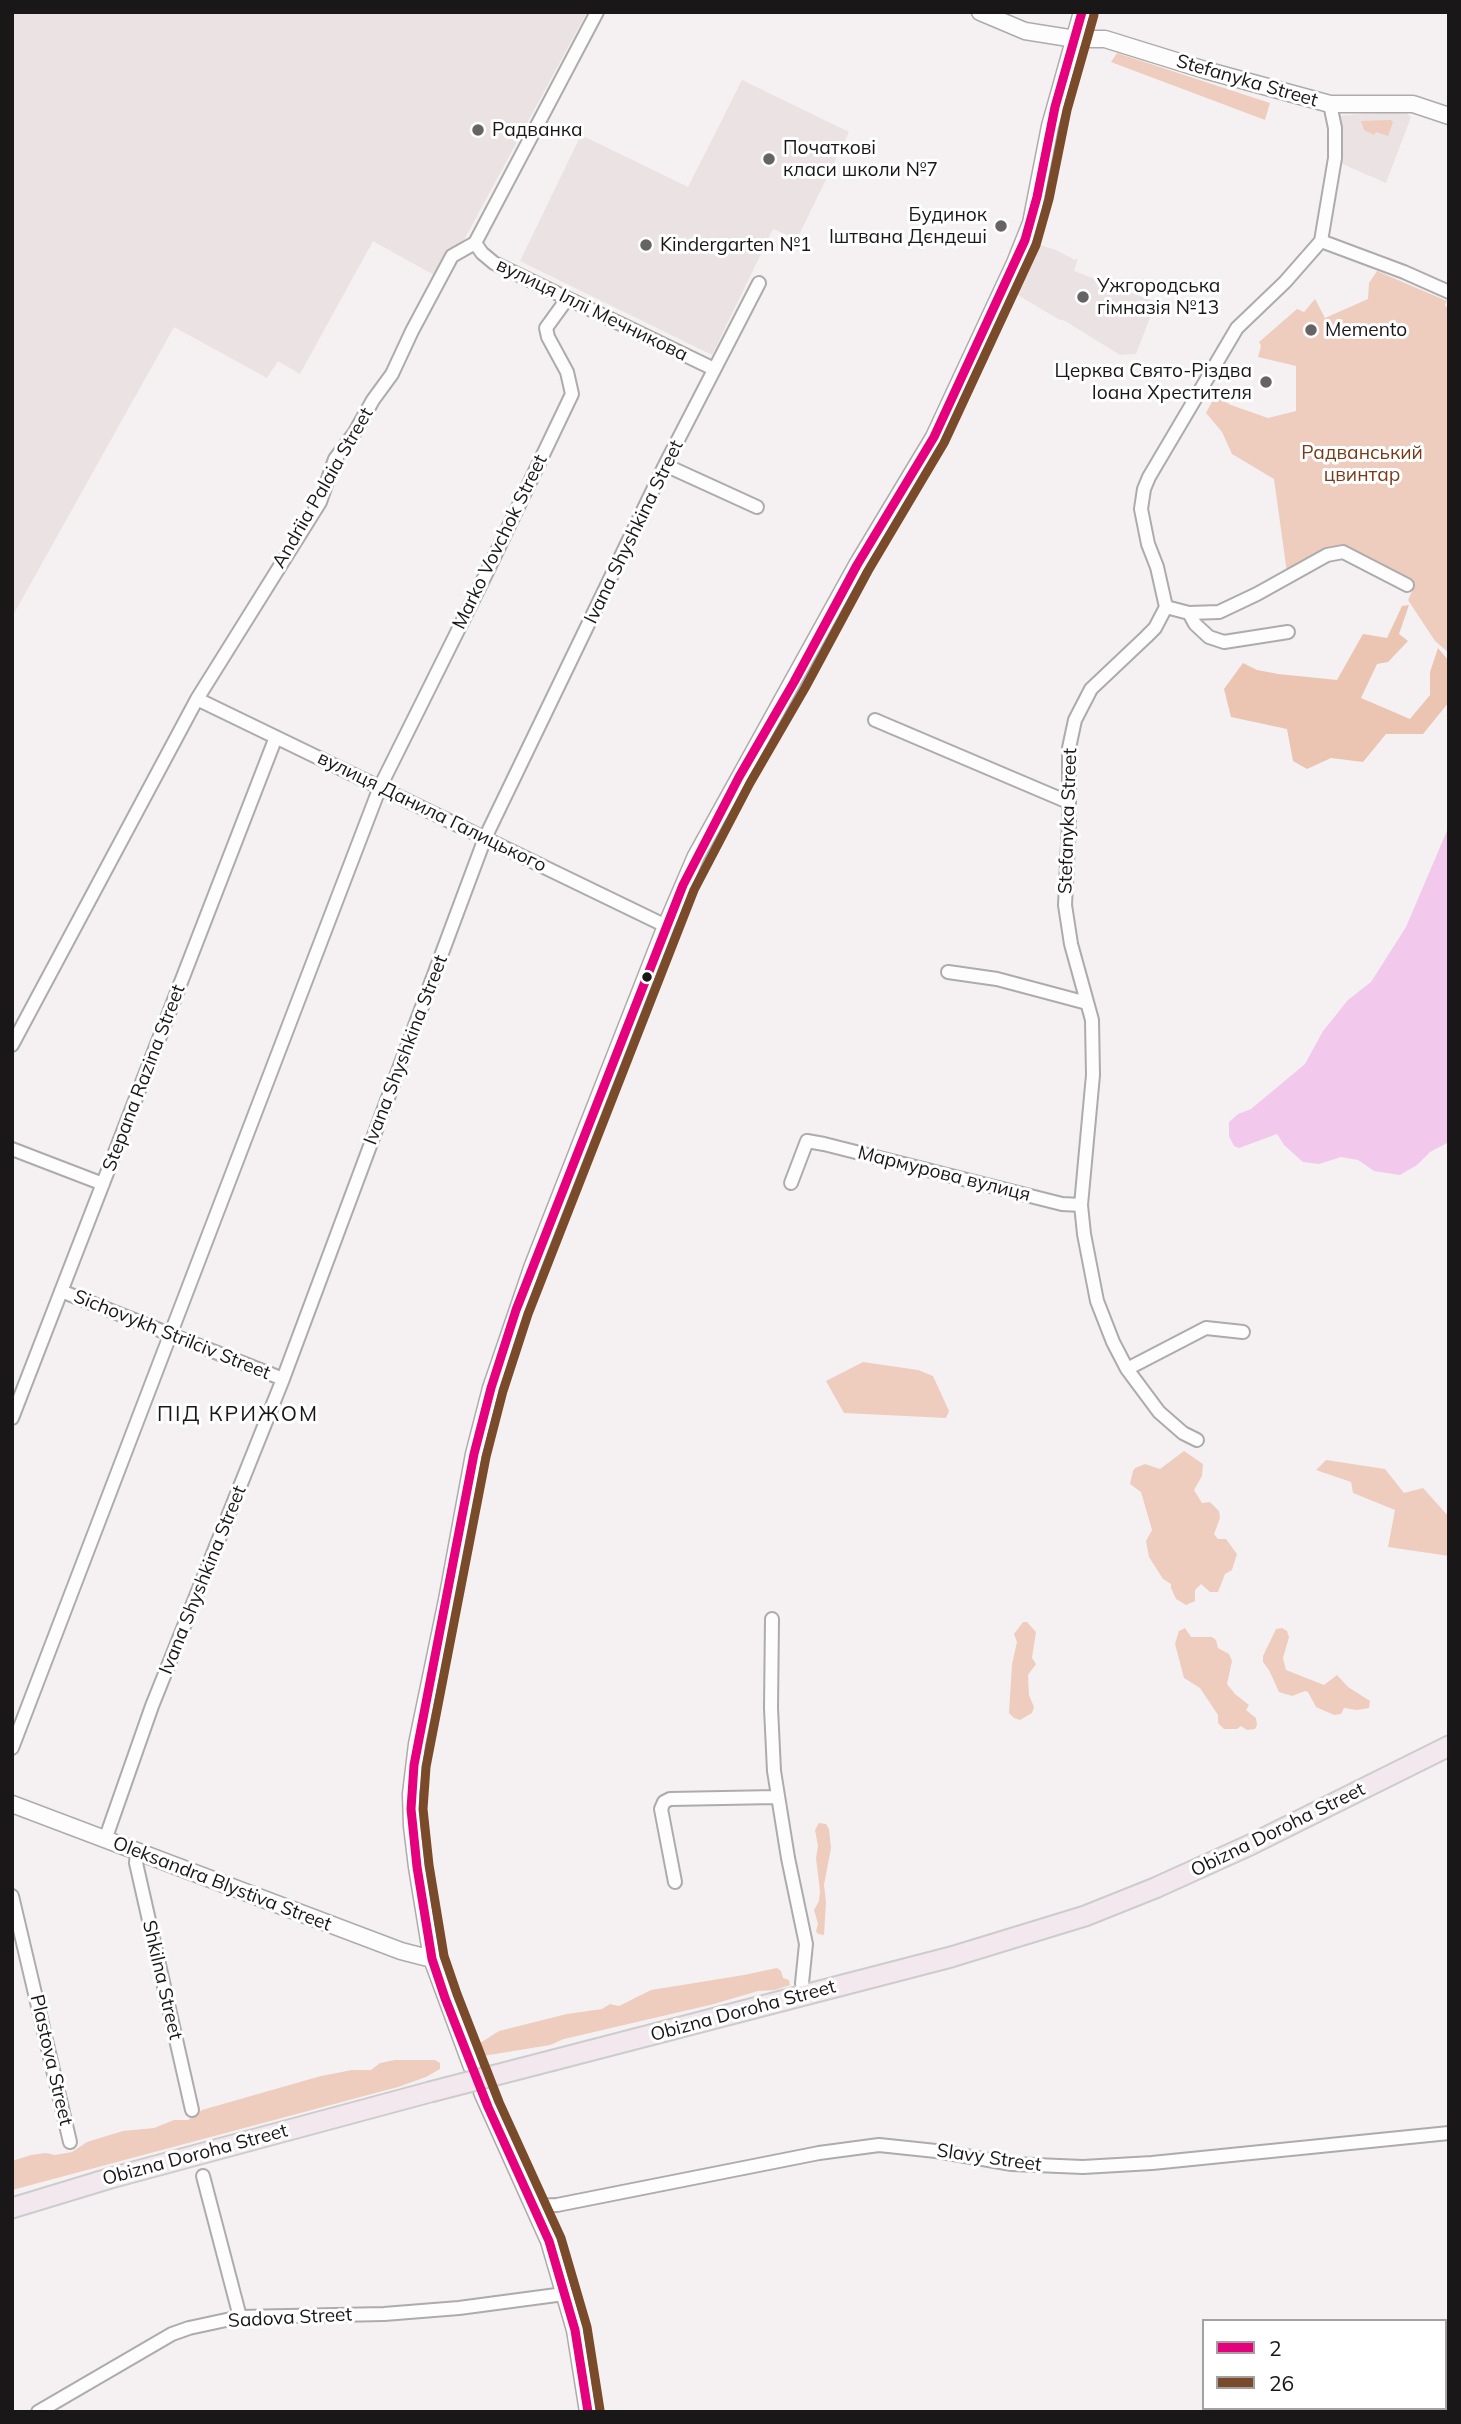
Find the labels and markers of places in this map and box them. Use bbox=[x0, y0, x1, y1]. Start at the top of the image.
place label: Радванка bbox=[492, 119, 583, 141]
marker: Радванка bbox=[470, 122, 486, 138]
place label: Початкові класи школи №7 bbox=[783, 137, 938, 181]
marker: Початкові класи школи №7 bbox=[761, 151, 777, 167]
place label: Будинок Іштвана Дєндеші bbox=[829, 204, 987, 248]
marker: Будинок Іштвана Дєндеші bbox=[993, 218, 1009, 234]
place label: Kindergarten №1 bbox=[660, 234, 811, 256]
marker: Kindergarten №1 bbox=[638, 237, 654, 253]
place label: Ужгородська гімназія №13 bbox=[1097, 275, 1220, 319]
marker: Ужгородська гімназія №13 bbox=[1075, 289, 1091, 305]
place label: Memento bbox=[1325, 319, 1407, 341]
marker: Memento bbox=[1303, 322, 1319, 338]
place label: Церква Свято-Різдва Іоана Хрестителя bbox=[1054, 360, 1252, 404]
marker: Церква Свято-Різдва Іоана Хрестителя bbox=[1258, 374, 1274, 390]
unlabelled marker bbox=[640, 970, 654, 984]

